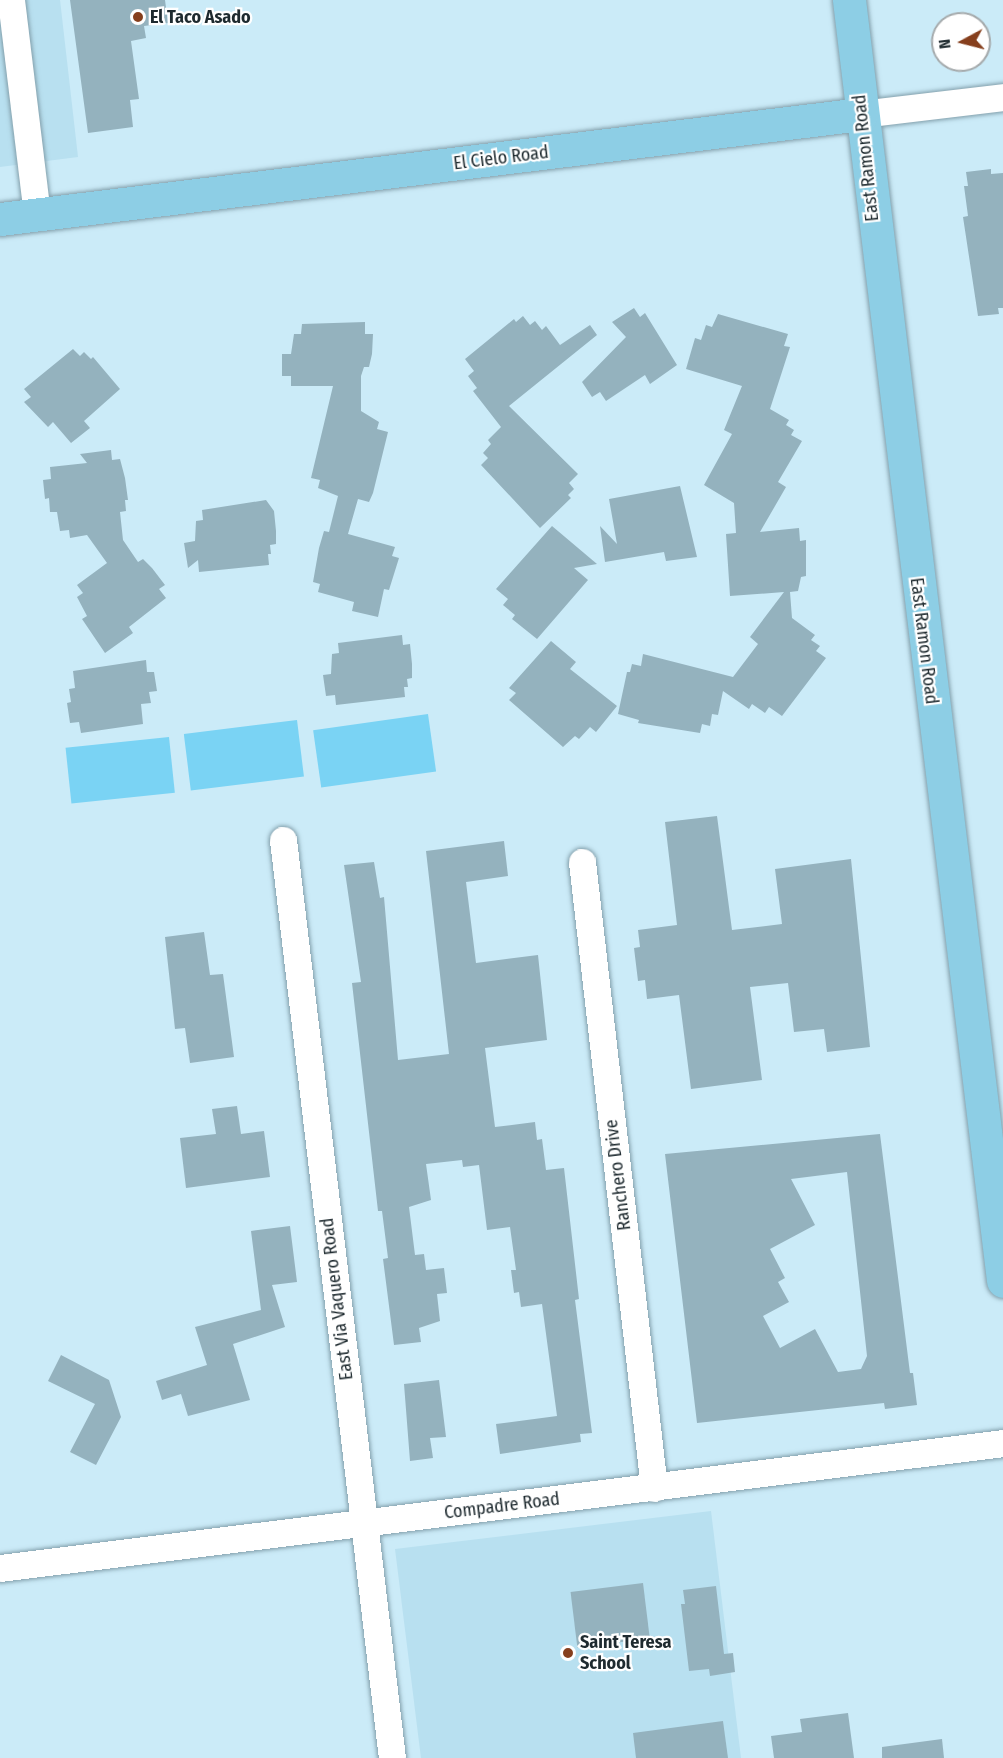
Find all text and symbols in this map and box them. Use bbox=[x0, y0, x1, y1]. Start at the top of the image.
place label: El Taco Asado bbox=[150, 6, 251, 28]
marker: El Taco Asado bbox=[131, 10, 145, 24]
north arrow bbox=[931, 12, 991, 72]
text: N bbox=[935, 38, 955, 50]
street label: East Ramon Road bbox=[849, 93, 883, 223]
street label: El Cielo Road bbox=[452, 141, 550, 175]
street label: East Ramon Road bbox=[906, 576, 942, 706]
street label: Ranchero Drive bbox=[600, 1118, 636, 1232]
street label: East Via Vaquero Road bbox=[316, 1217, 358, 1381]
street label: Compadre Road bbox=[443, 1488, 561, 1524]
place label: Saint Teresa School bbox=[580, 1632, 671, 1674]
marker: Saint Teresa School bbox=[561, 1646, 575, 1660]

